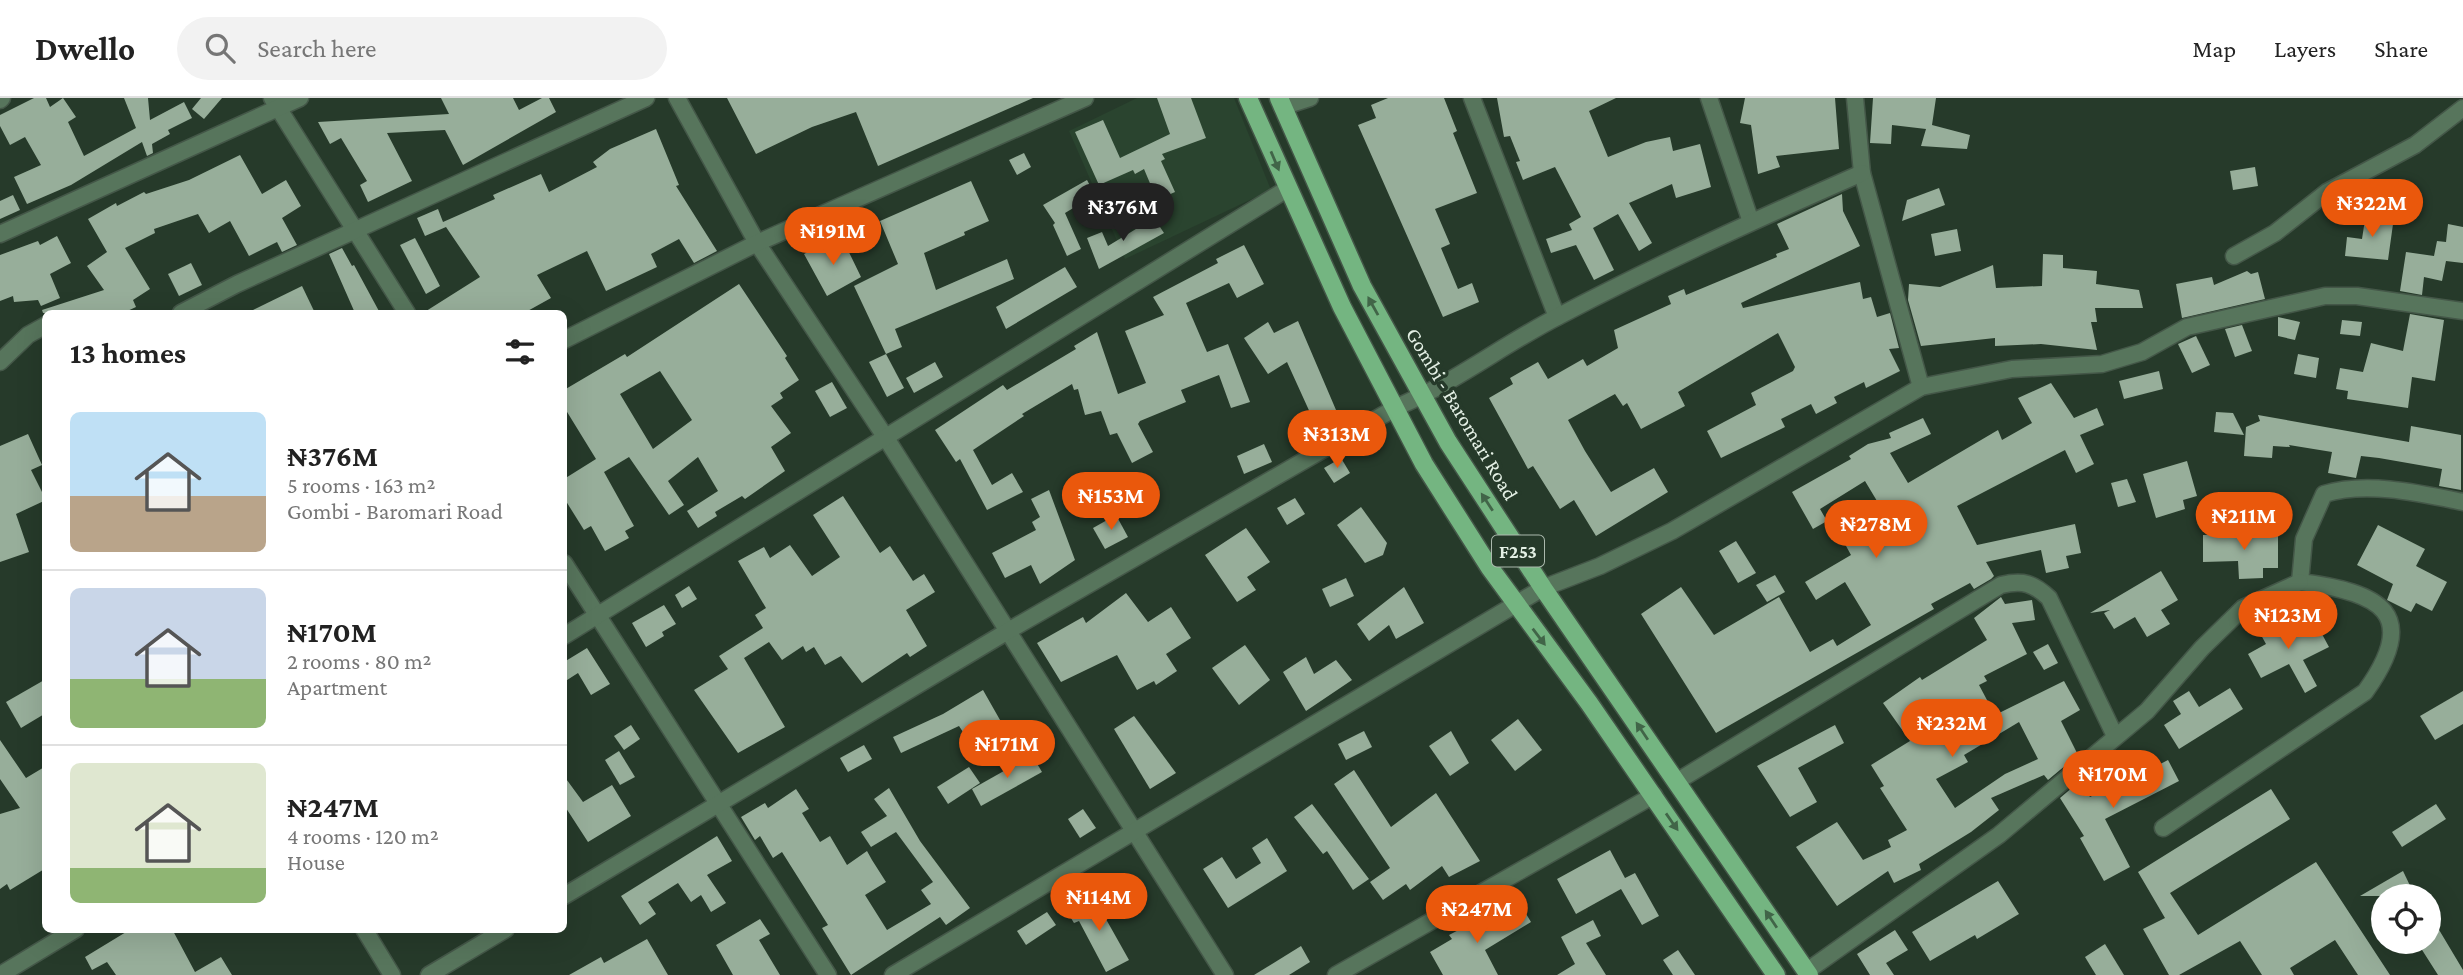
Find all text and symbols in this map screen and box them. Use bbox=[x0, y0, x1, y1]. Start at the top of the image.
search box bbox=[177, 17, 667, 80]
icon: search bbox=[201, 29, 239, 67]
text: Dwello bbox=[35, 30, 135, 67]
text: Search here bbox=[257, 34, 377, 63]
text: Map bbox=[2192, 35, 2236, 62]
text: Layers bbox=[2274, 35, 2336, 62]
text: Share bbox=[2374, 35, 2428, 62]
one-way arrow bbox=[1269, 151, 1281, 171]
pin: ₦322M bbox=[2323, 180, 2421, 239]
pin: ₦376M bbox=[1074, 184, 1172, 243]
text: ₦322M bbox=[2337, 189, 2407, 215]
text: ₦376M bbox=[1088, 193, 1158, 219]
pin: ₦191M bbox=[784, 208, 882, 267]
text: ₦191M bbox=[800, 217, 866, 243]
one-way arrow bbox=[1367, 296, 1378, 316]
street label: Gombi - Baromari Road bbox=[1401, 323, 1523, 505]
icon: filters bbox=[501, 333, 539, 371]
text: 13 homes bbox=[70, 336, 186, 369]
pin: ₦313M bbox=[1288, 410, 1386, 470]
text: ₦313M bbox=[1304, 420, 1370, 446]
text: ₦376M bbox=[287, 439, 378, 472]
icon: home bbox=[126, 440, 210, 524]
text: 5 rooms · 163 m² bbox=[287, 472, 436, 498]
pin: ₦153M bbox=[1062, 472, 1160, 532]
text: ₦153M bbox=[1078, 482, 1144, 508]
pin: ₦211M bbox=[2195, 492, 2293, 552]
one-way arrow bbox=[1480, 493, 1493, 512]
text: Gombi - Baromari Road bbox=[287, 498, 503, 524]
pin: ₦278M bbox=[1827, 500, 1925, 560]
text: ₦211M bbox=[2212, 502, 2276, 528]
text: ₦278M bbox=[1840, 510, 1912, 536]
road number: F253 bbox=[1492, 535, 1544, 566]
pin: ₦123M bbox=[2239, 592, 2337, 651]
text: ₦123M bbox=[2254, 601, 2322, 627]
text: ₦170M bbox=[287, 615, 377, 648]
icon: home bbox=[126, 616, 210, 700]
one-way arrow bbox=[1532, 628, 1546, 646]
text: 2 rooms · 80 m² bbox=[287, 648, 432, 674]
text: Apartment bbox=[287, 674, 387, 700]
pin: ₦232M bbox=[1903, 700, 2001, 759]
text: ₦232M bbox=[1917, 709, 1987, 735]
pin: ₦171M bbox=[958, 720, 1056, 780]
one-way arrow bbox=[1636, 722, 1649, 741]
text: ₦171M bbox=[975, 730, 1039, 756]
pin: ₦170M bbox=[2064, 750, 2162, 810]
text: ₦170M bbox=[2079, 760, 2147, 786]
text: ₦247M bbox=[287, 790, 379, 823]
icon: home bbox=[126, 791, 210, 875]
one-way arrow bbox=[1665, 813, 1679, 831]
text: 4 rooms · 120 m² bbox=[287, 823, 439, 849]
text: House bbox=[287, 849, 345, 875]
pin: ₦114M bbox=[1050, 874, 1148, 933]
text: ₦114M bbox=[1066, 883, 1132, 909]
map controls bbox=[2371, 884, 2441, 954]
button: locate bbox=[2371, 884, 2441, 954]
pin: ₦247M bbox=[1428, 886, 1526, 945]
text: ₦247M bbox=[1442, 895, 1512, 921]
one-way arrow bbox=[1765, 909, 1778, 928]

